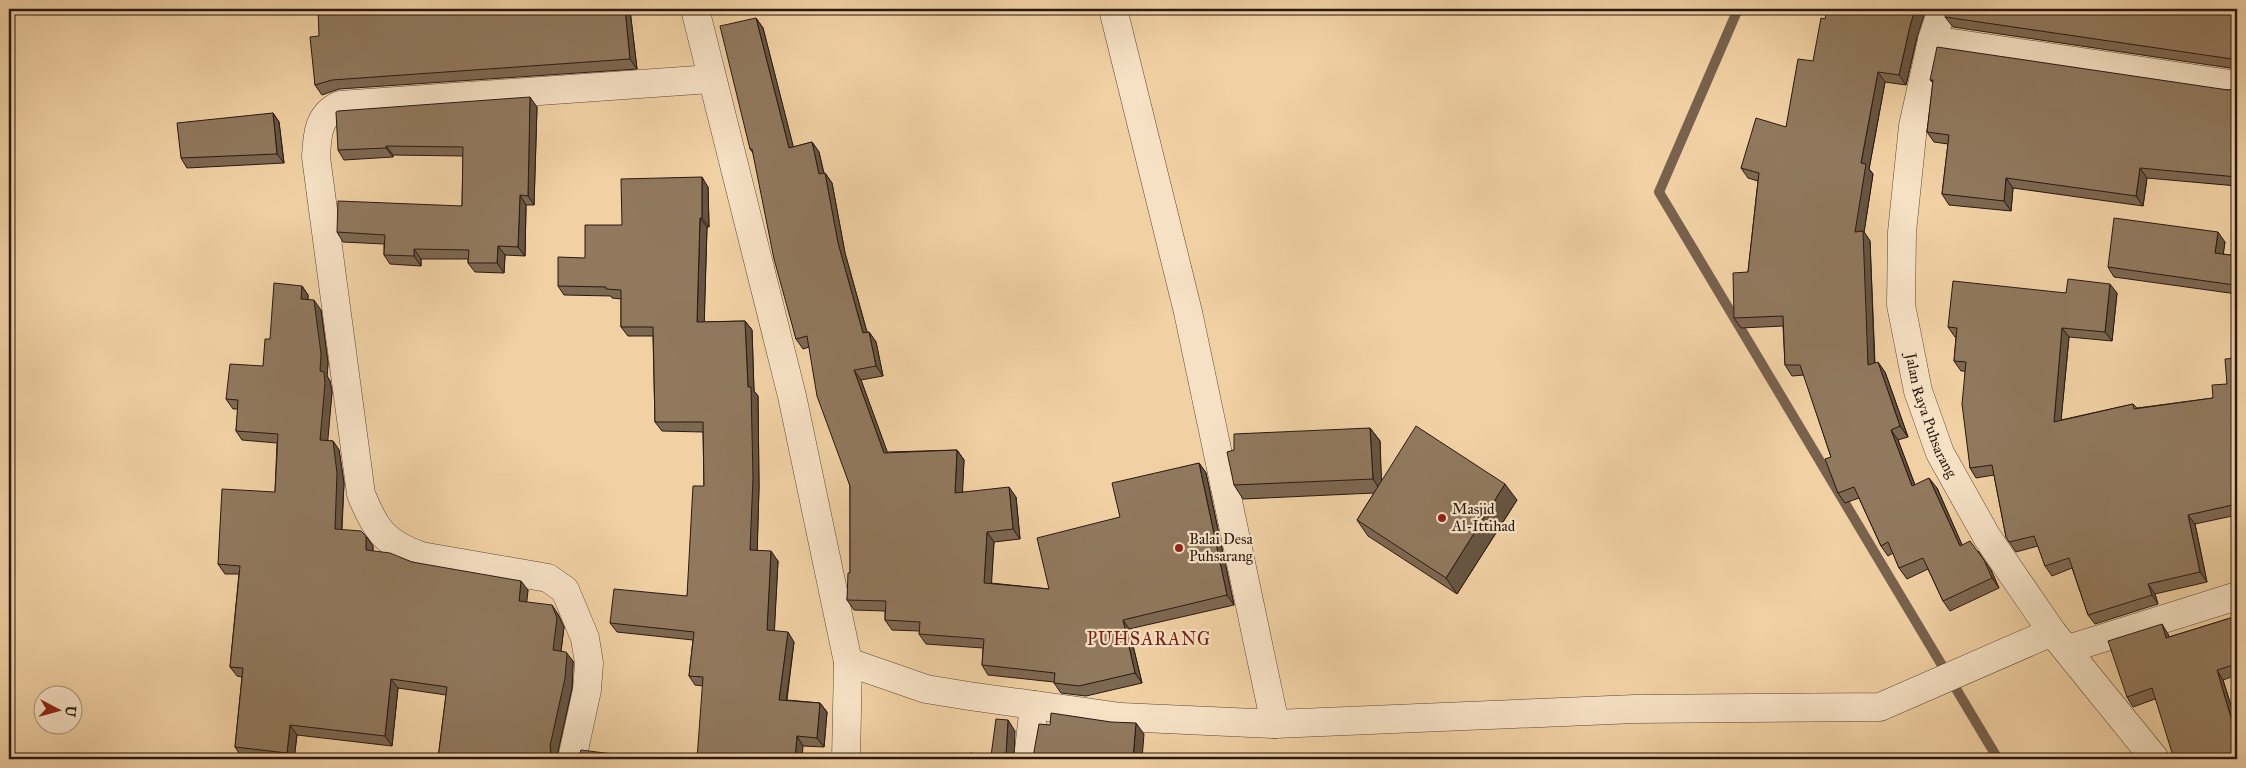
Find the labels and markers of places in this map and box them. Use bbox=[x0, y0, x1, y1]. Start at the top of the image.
place label: Masjid Al-Ittihad bbox=[1451, 500, 1516, 535]
marker: Masjid Al-Ittihad bbox=[1436, 512, 1448, 524]
place label: Balai Desa Puhsarang bbox=[1189, 530, 1254, 565]
marker: Balai Desa Puhsarang bbox=[1173, 542, 1185, 554]

